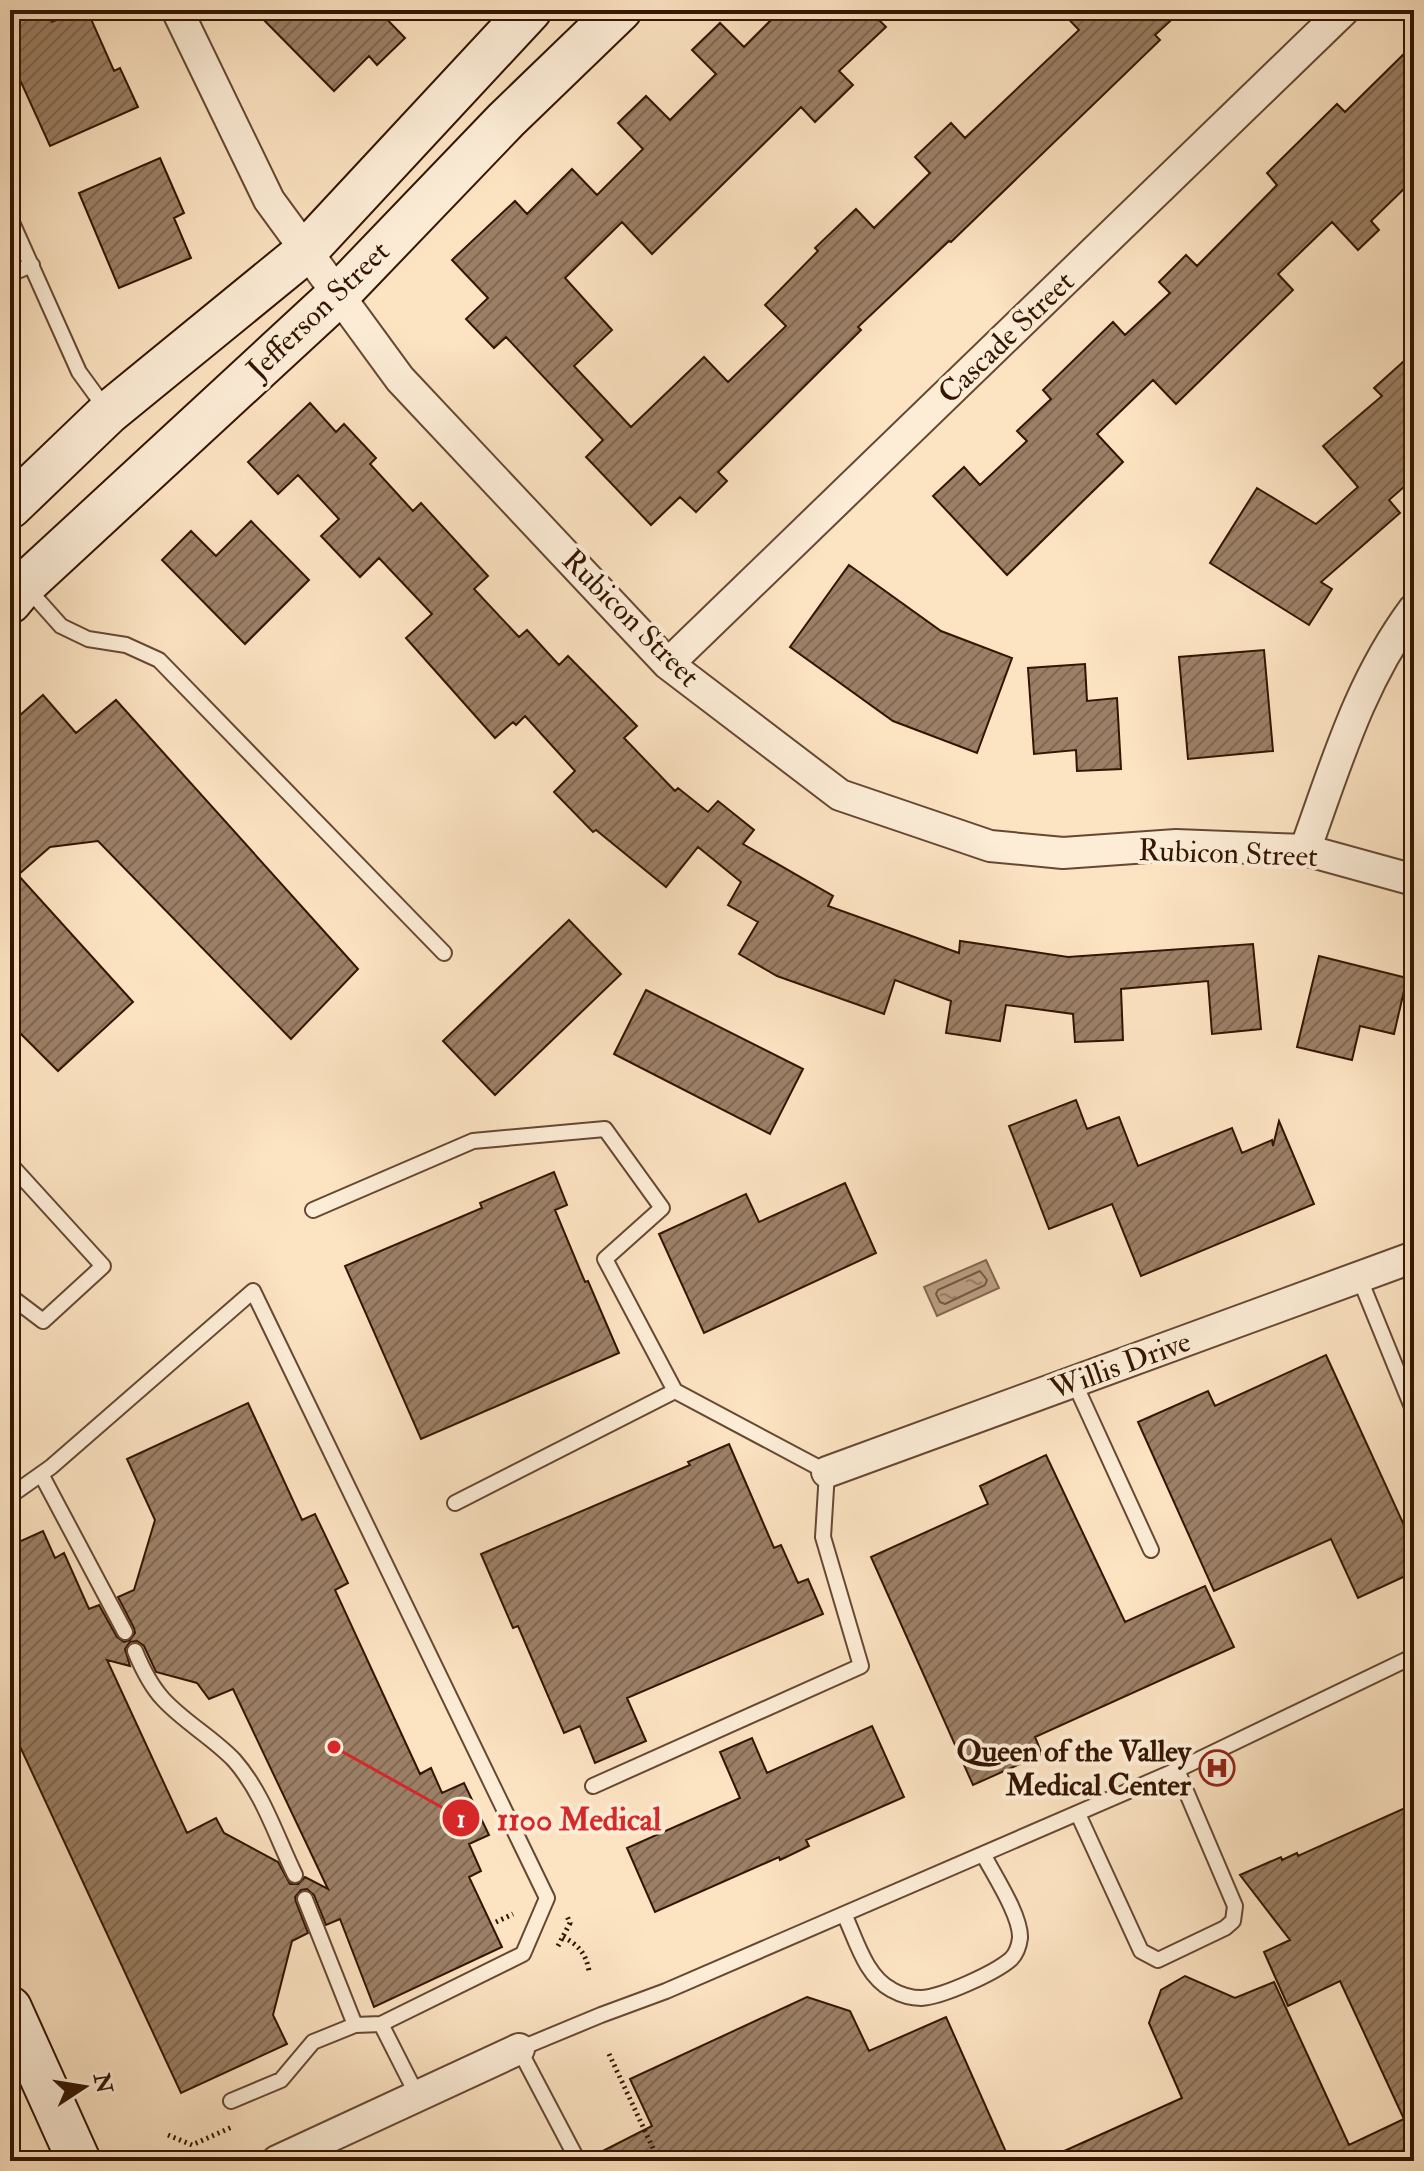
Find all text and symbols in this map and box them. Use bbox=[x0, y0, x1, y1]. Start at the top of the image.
street label: Jefferson Street bbox=[239, 233, 398, 388]
street label: Cascade Street bbox=[931, 263, 1082, 411]
street label: Rubicon Street bbox=[554, 542, 707, 695]
street label: Rubicon Street bbox=[1138, 832, 1319, 875]
street label: Willis Drive bbox=[1044, 1323, 1196, 1408]
place label: Queen of the Valley Medical Center bbox=[956, 1733, 1193, 1804]
hospital icon: Queen of the Valley Medical Center bbox=[1198, 1749, 1236, 1787]
callout: 1100 Medical bbox=[441, 1790, 677, 1846]
text: 1100 Medical bbox=[497, 1800, 662, 1840]
text: 1 bbox=[457, 1804, 465, 1835]
north arrow bbox=[44, 2047, 124, 2127]
text: N bbox=[87, 2070, 118, 2096]

